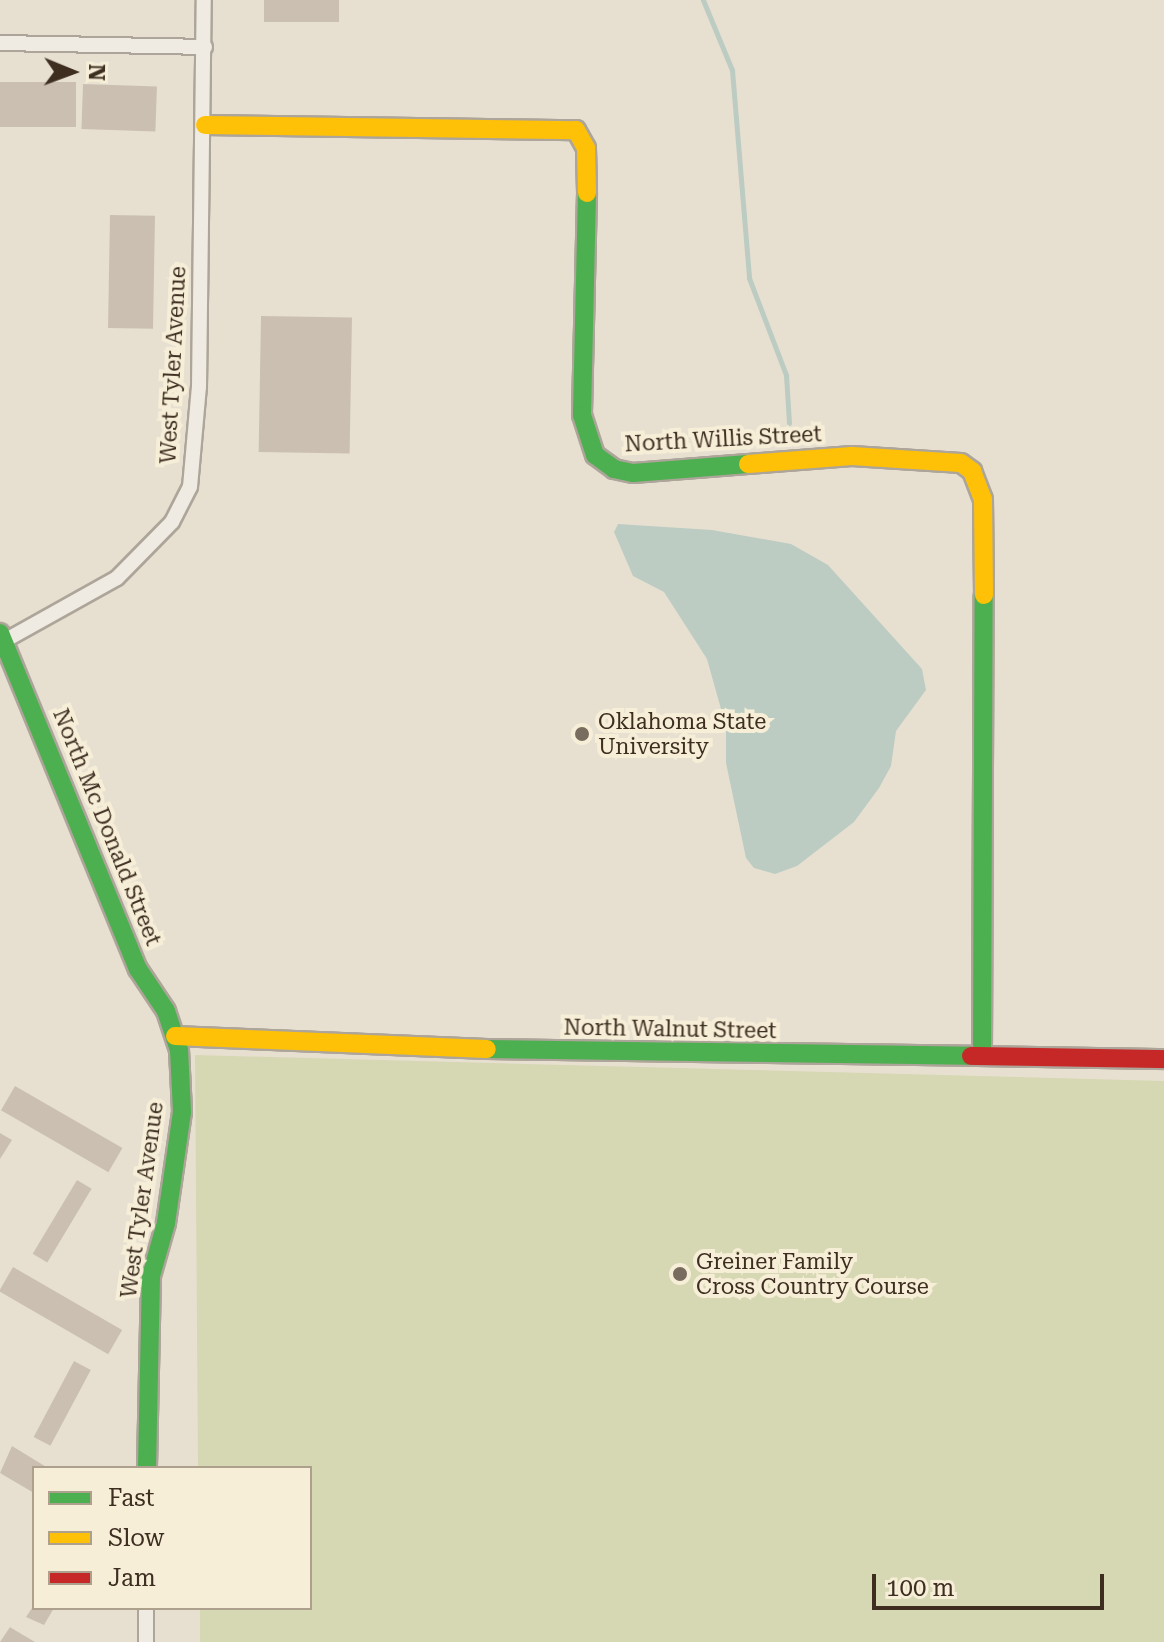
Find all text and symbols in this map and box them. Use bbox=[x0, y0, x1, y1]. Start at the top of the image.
north arrow bbox=[32, 32, 112, 112]
text: N bbox=[84, 64, 109, 81]
street label: West Tyler Avenue bbox=[155, 266, 191, 464]
street label: North Willis Street bbox=[624, 421, 822, 457]
street label: North Mc Donald Street bbox=[47, 705, 167, 949]
place label: Oklahoma State University bbox=[598, 708, 766, 760]
marker: Oklahoma State University bbox=[573, 725, 591, 743]
street label: North Walnut Street bbox=[563, 1014, 777, 1044]
street label: West Tyler Avenue bbox=[115, 1100, 169, 1300]
place label: Greiner Family Cross Country Course bbox=[696, 1248, 929, 1300]
marker: Greiner Family Cross Country Course bbox=[671, 1265, 689, 1283]
legend bbox=[32, 1466, 312, 1610]
text: Fast bbox=[108, 1484, 155, 1512]
text: Slow bbox=[108, 1524, 164, 1552]
scale bar bbox=[876, 1558, 1108, 1608]
text: Jam bbox=[108, 1564, 156, 1592]
text: 100 m bbox=[886, 1574, 954, 1602]

